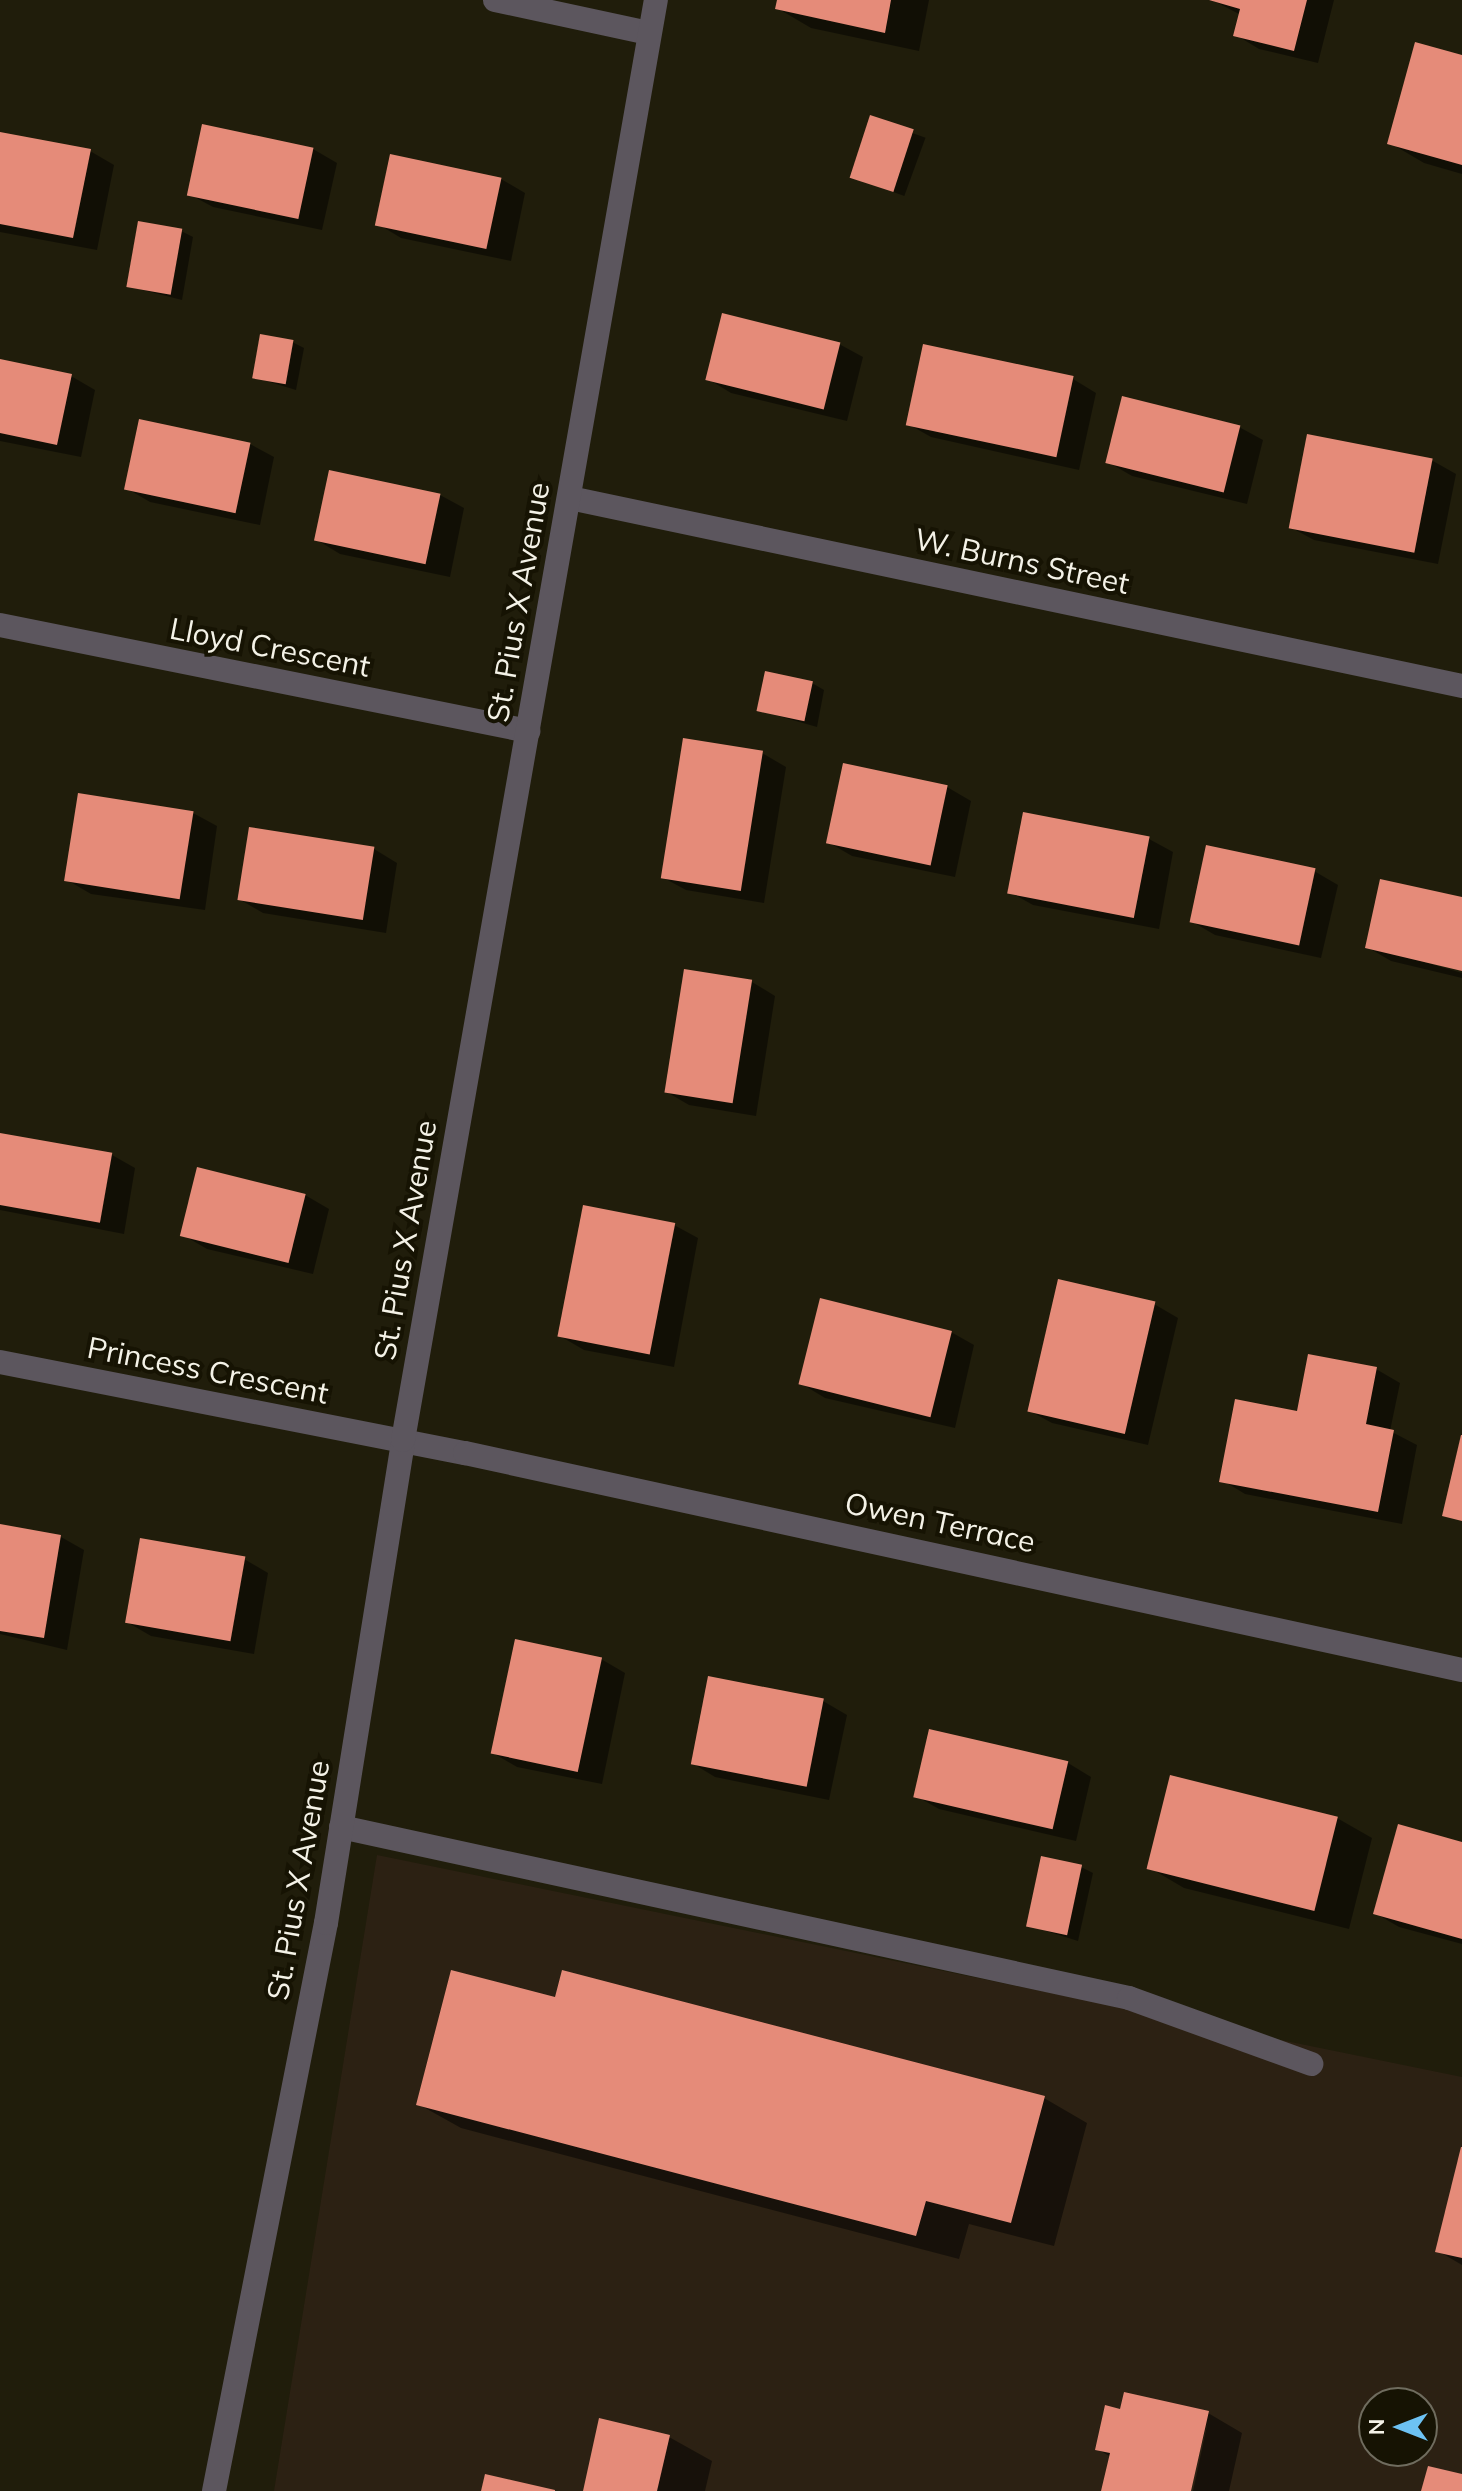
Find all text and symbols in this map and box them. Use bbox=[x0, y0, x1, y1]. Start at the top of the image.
street label: St. Pius X Avenue bbox=[479, 479, 557, 725]
street label: W. Burns Street bbox=[911, 521, 1133, 601]
street label: Lloyd Crescent bbox=[167, 610, 373, 684]
street label: St. Pius X Avenue bbox=[366, 1117, 444, 1363]
street label: Princess Crescent bbox=[84, 1329, 332, 1411]
street label: Owen Terrace bbox=[842, 1484, 1038, 1560]
street label: St. Pius X Avenue bbox=[259, 1757, 337, 2003]
north arrow bbox=[1358, 2387, 1438, 2467]
text: N bbox=[1362, 2419, 1390, 2435]

